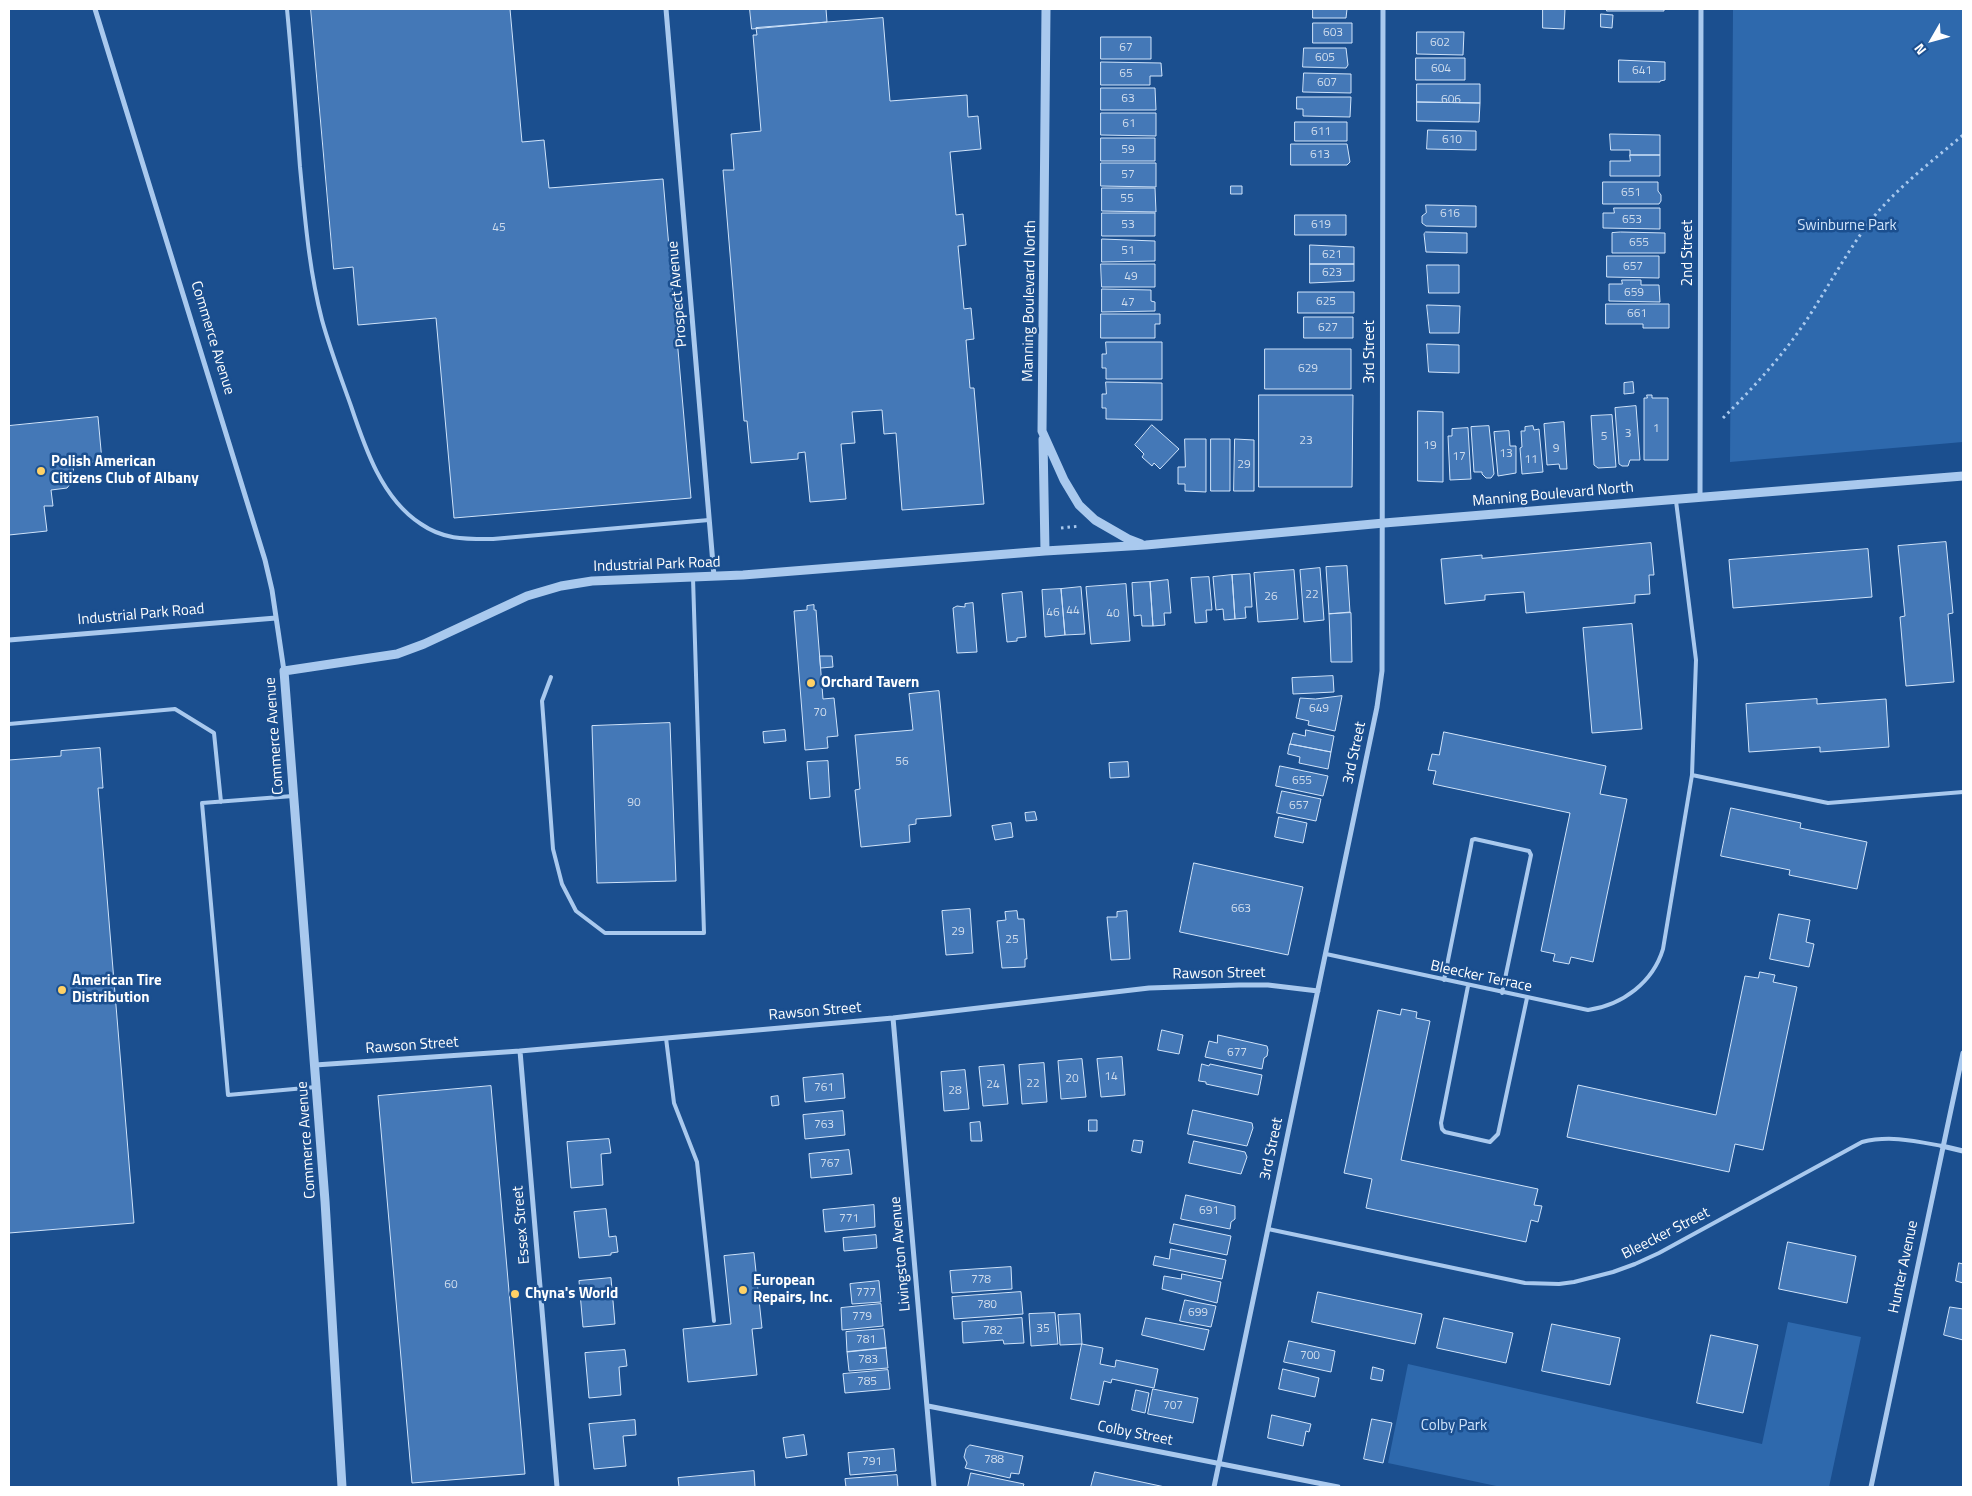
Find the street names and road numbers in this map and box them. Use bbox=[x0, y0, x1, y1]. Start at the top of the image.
street label: Manning Boulevard North bbox=[1020, 220, 1040, 382]
street label: 2nd Street bbox=[1679, 220, 1697, 286]
street label: Prospect Avenue bbox=[664, 240, 692, 348]
street label: Commerce Avenue bbox=[186, 279, 238, 397]
street label: 3rd Street bbox=[1361, 320, 1379, 384]
street label: Manning Boulevard North bbox=[1472, 479, 1634, 511]
street label: Industrial Park Road bbox=[593, 554, 721, 576]
street label: Industrial Park Road bbox=[77, 600, 205, 630]
street label: Commerce Avenue bbox=[262, 677, 288, 795]
street label: 3rd Street bbox=[1340, 720, 1370, 786]
street label: Bleecker Terrace bbox=[1429, 957, 1533, 997]
street label: Rawson Street bbox=[1172, 964, 1266, 984]
street label: Rawson Street bbox=[768, 999, 862, 1025]
street label: Rawson Street bbox=[365, 1034, 459, 1058]
street label: Commerce Avenue bbox=[294, 1081, 320, 1199]
street label: 3rd Street bbox=[1257, 1116, 1287, 1182]
street label: Essex Street bbox=[510, 1185, 534, 1265]
street label: Livingston Avenue bbox=[887, 1196, 915, 1312]
street label: Bleecker Street bbox=[1619, 1204, 1713, 1264]
street label: Hunter Avenue bbox=[1885, 1219, 1923, 1315]
street label: Colby Street bbox=[1096, 1418, 1174, 1450]

